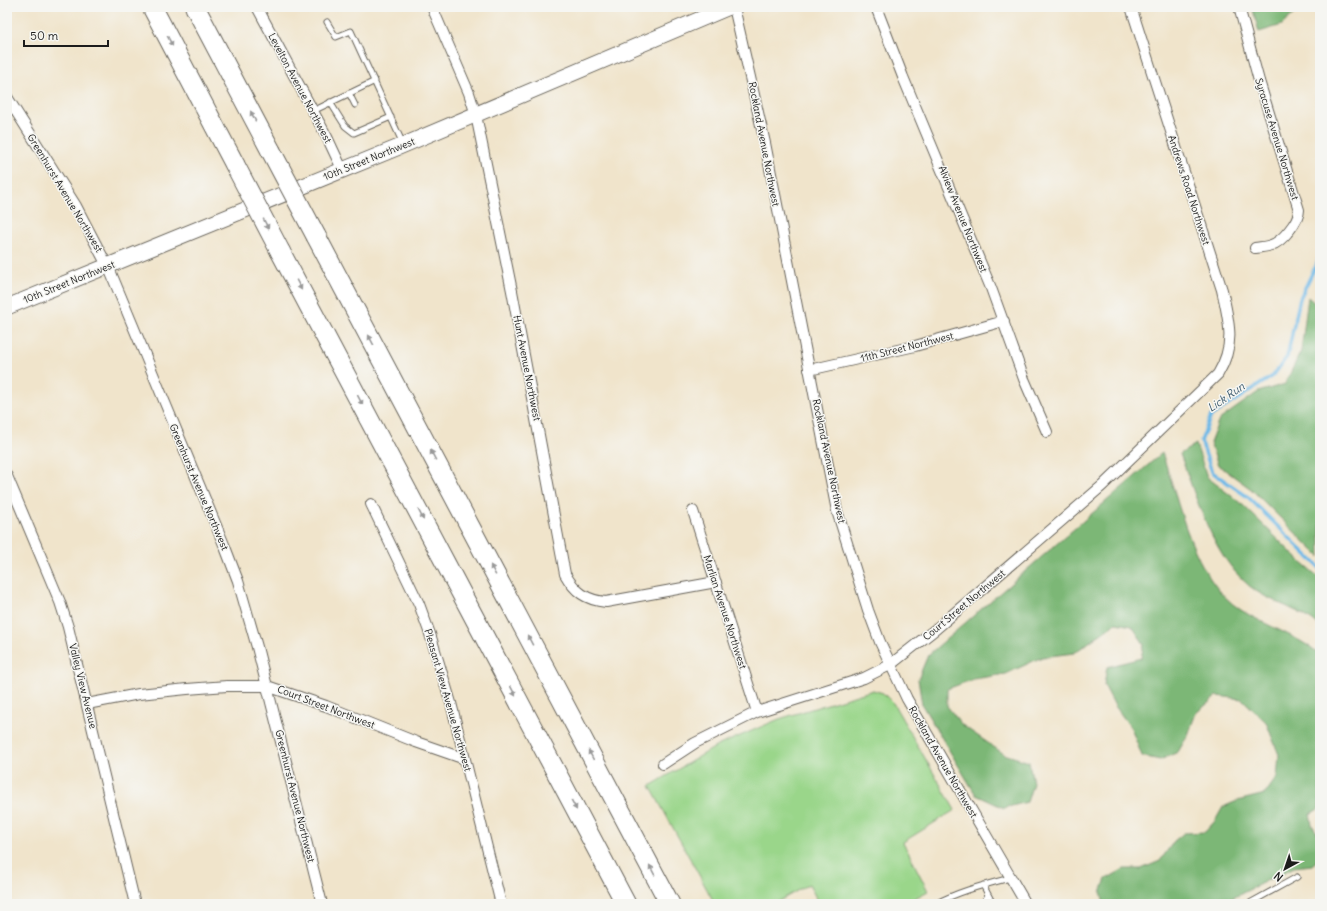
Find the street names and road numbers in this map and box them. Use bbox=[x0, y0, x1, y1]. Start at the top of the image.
street label: Levelton Avenue Northwest bbox=[265, 31, 335, 146]
street label: Syracuse Avenue Northwest bbox=[1252, 76, 1302, 202]
street label: Rockland Avenue Northwest bbox=[746, 81, 783, 208]
street label: Greenhurst Avenue Northwest bbox=[24, 131, 106, 255]
street label: Andrews Road Northwest bbox=[1165, 133, 1213, 247]
street label: 10th Street Northwest bbox=[321, 134, 417, 183]
street label: Alview Avenue Northwest bbox=[936, 164, 991, 275]
street label: 10th Street Northwest bbox=[21, 257, 117, 306]
street label: Hunt Avenue Northwest bbox=[510, 314, 544, 422]
street label: 11th Street Northwest bbox=[859, 329, 955, 365]
street label: Rockland Avenue Northwest bbox=[809, 398, 849, 525]
street label: Greenhurst Avenue Northwest bbox=[166, 422, 232, 553]
street label: Marlian Avenue Northwest bbox=[700, 553, 750, 671]
street label: Court Street Northwest bbox=[920, 566, 1008, 643]
street label: Pleasant View Avenue Northwest bbox=[421, 627, 475, 773]
street label: Valley View Avenue bbox=[66, 642, 100, 730]
street label: Court Street Northwest bbox=[275, 682, 377, 732]
street label: Rockland Avenue Northwest bbox=[906, 704, 981, 821]
street label: Greenhurst Avenue Northwest bbox=[272, 728, 318, 864]

